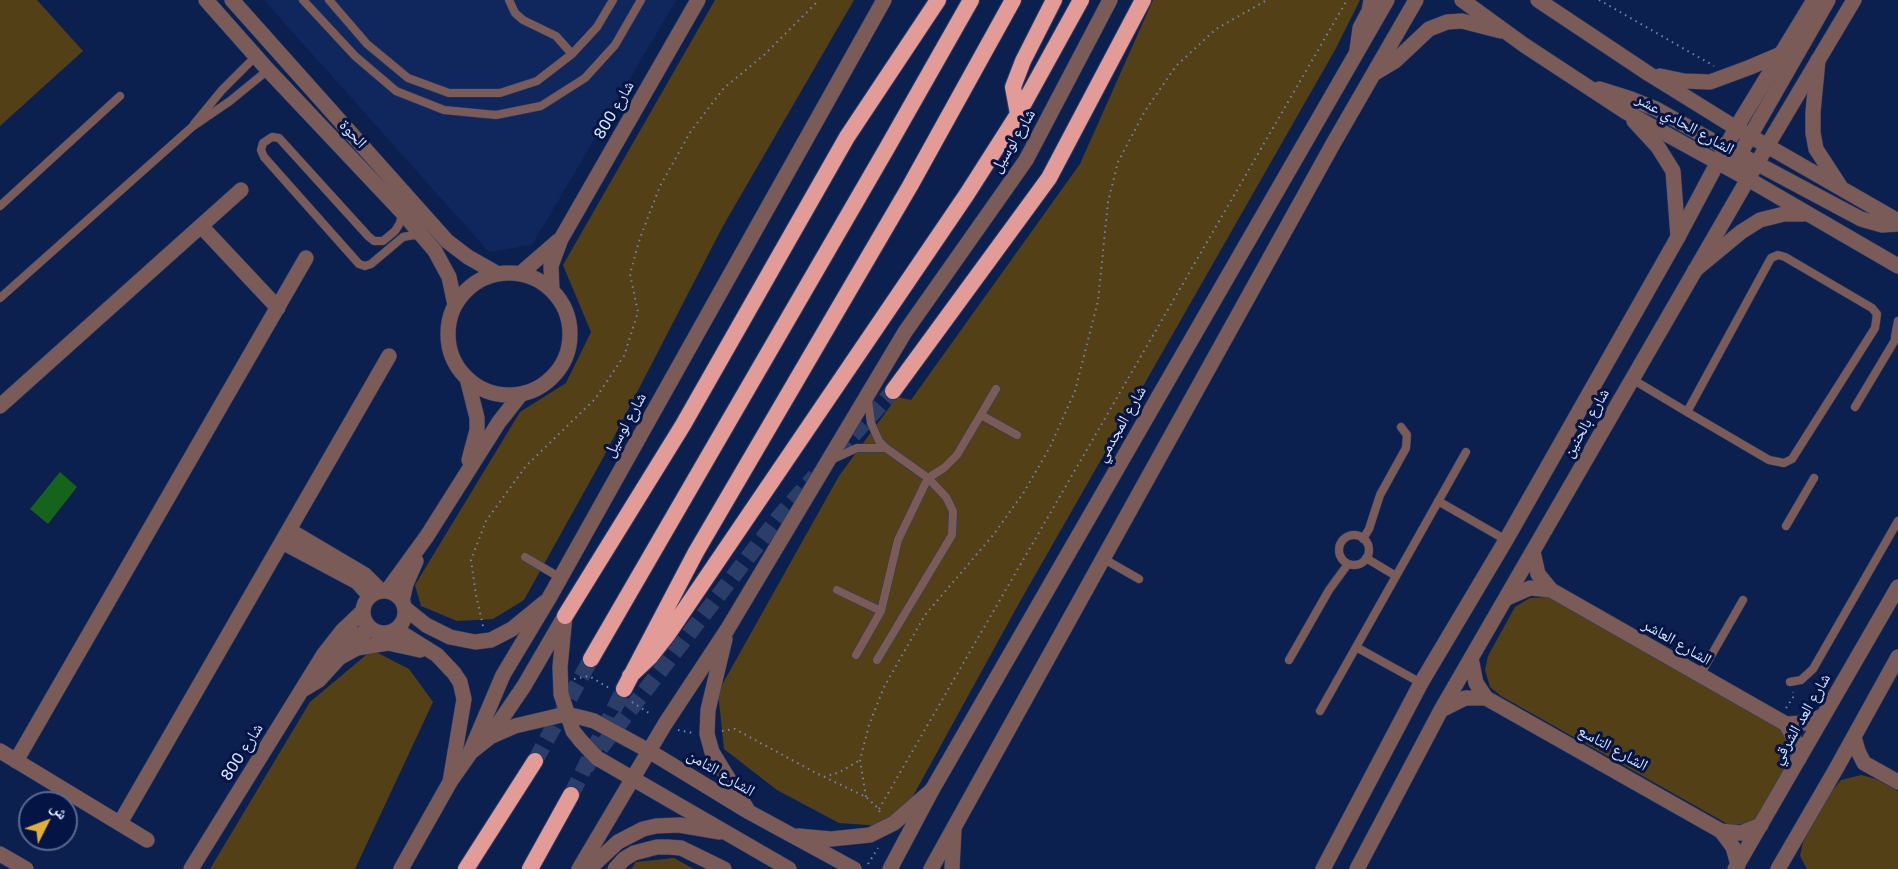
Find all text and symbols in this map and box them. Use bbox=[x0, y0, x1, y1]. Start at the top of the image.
street label: شارع 800 bbox=[590, 77, 638, 143]
street label: الشارع الحادي عشر bbox=[1633, 89, 1737, 159]
street label: شارع لوسيل bbox=[986, 106, 1040, 176]
street label: الحوة bbox=[335, 116, 371, 152]
street label: شارع المجدمي bbox=[1091, 383, 1151, 465]
street label: شارع بالحنين bbox=[1559, 385, 1613, 461]
street label: شارع لوسيل bbox=[599, 389, 651, 461]
street label: الشارع العاشر bbox=[1639, 615, 1715, 669]
street label: شارع العد الشرقي bbox=[1767, 670, 1835, 768]
street label: شارع 800 bbox=[217, 720, 267, 784]
street label: الشارع التاسع bbox=[1575, 721, 1651, 775]
street label: الشارع الثامن bbox=[684, 745, 758, 801]
north arrow bbox=[18, 791, 78, 851]
text: ش bbox=[47, 797, 73, 823]

